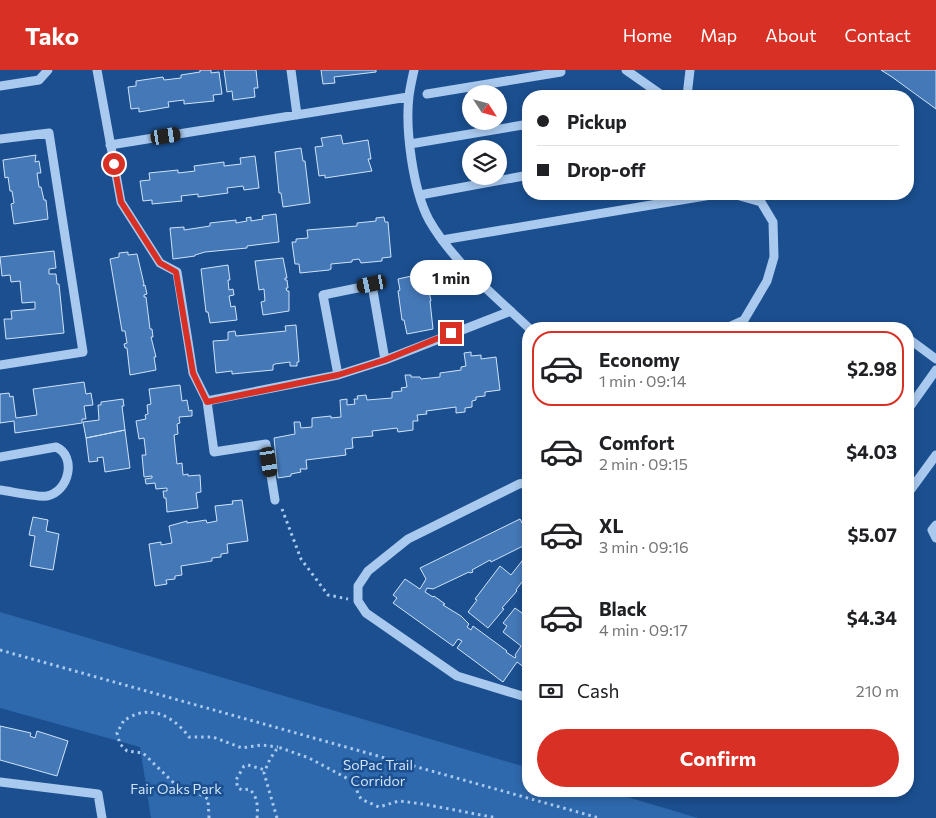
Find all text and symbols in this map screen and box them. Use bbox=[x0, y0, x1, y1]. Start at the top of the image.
text: Tako bbox=[25, 21, 79, 50]
text: Home bbox=[623, 24, 672, 46]
text: Map bbox=[700, 24, 737, 46]
text: About bbox=[765, 24, 817, 46]
text: Contact bbox=[845, 24, 911, 46]
north arrow bbox=[462, 85, 508, 130]
map controls bbox=[462, 85, 507, 185]
text: Pickup bbox=[567, 110, 627, 133]
car bbox=[150, 126, 181, 146]
button: layers bbox=[462, 140, 507, 185]
route start bbox=[103, 153, 125, 175]
text: Drop-off bbox=[567, 158, 646, 181]
callout: 1 min bbox=[410, 260, 492, 296]
text: 1 min bbox=[432, 268, 470, 287]
car bbox=[355, 274, 388, 294]
route end bbox=[440, 322, 462, 344]
icon: car bbox=[539, 346, 584, 391]
text: Economy bbox=[599, 348, 680, 371]
text: $2.98 bbox=[847, 357, 897, 380]
text: 1 min · 09:14 bbox=[599, 371, 686, 390]
icon: car bbox=[539, 429, 584, 474]
text: Comfort bbox=[599, 431, 675, 454]
text: $4.03 bbox=[846, 440, 897, 463]
car bbox=[259, 446, 278, 478]
text: 2 min · 09:15 bbox=[599, 454, 688, 473]
icon: car bbox=[539, 512, 584, 557]
text: XL bbox=[599, 514, 624, 537]
text: $5.07 bbox=[848, 523, 897, 546]
text: 3 min · 09:16 bbox=[599, 537, 689, 556]
icon: car bbox=[539, 595, 584, 640]
text: Black bbox=[599, 597, 647, 620]
text: $4.34 bbox=[847, 606, 897, 629]
text: 4 min · 09:17 bbox=[599, 620, 688, 639]
icon: cash bbox=[537, 677, 565, 705]
text: Cash bbox=[577, 679, 619, 702]
text: 210 m bbox=[856, 681, 899, 700]
button: Confirm bbox=[537, 729, 899, 787]
park label: SoPac Trail Corridor bbox=[343, 756, 413, 789]
park label: Fair Oaks Park bbox=[130, 780, 222, 797]

